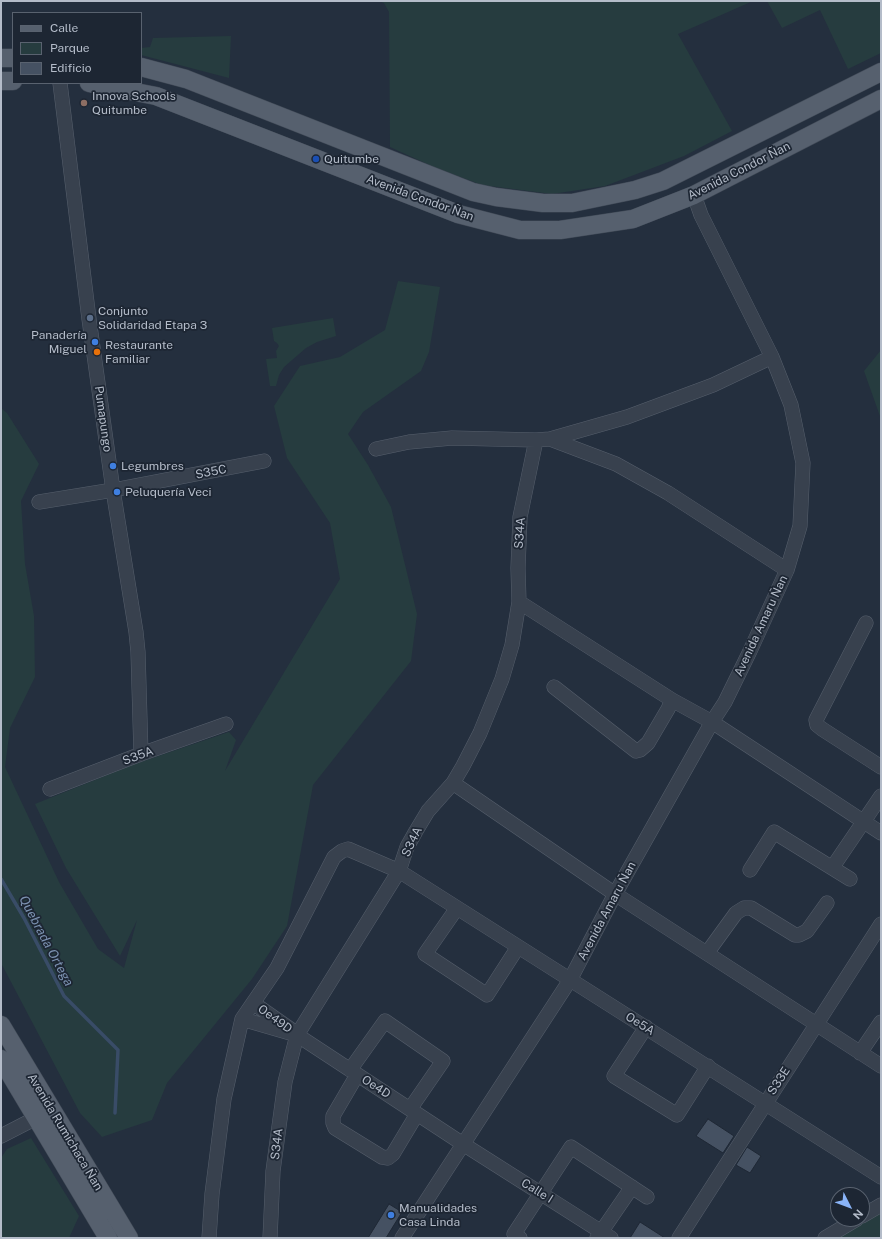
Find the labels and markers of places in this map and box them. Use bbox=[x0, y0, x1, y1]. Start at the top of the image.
place label: Innova Schools Quitumbe bbox=[92, 89, 176, 117]
marker: Innova Schools Quitumbe bbox=[79, 98, 89, 108]
place label: Quitumbe bbox=[324, 152, 379, 166]
marker: Quitumbe bbox=[311, 154, 321, 164]
place label: Conjunto Solidaridad Etapa 3 bbox=[98, 304, 207, 332]
marker: Conjunto Solidaridad Etapa 3 bbox=[85, 313, 95, 323]
place label: Panadería Miguel bbox=[31, 328, 87, 356]
marker: Panadería Miguel bbox=[90, 337, 100, 347]
place label: Restaurante Familiar bbox=[105, 338, 173, 366]
marker: Restaurante Familiar bbox=[92, 347, 102, 357]
place label: Legumbres bbox=[121, 459, 184, 473]
marker: Legumbres bbox=[108, 461, 118, 471]
place label: Peluquería Veci bbox=[125, 485, 212, 499]
marker: Peluquería Veci bbox=[112, 487, 122, 497]
place label: Manualidades Casa Linda bbox=[399, 1201, 477, 1229]
marker: Manualidades Casa Linda bbox=[386, 1210, 396, 1220]

